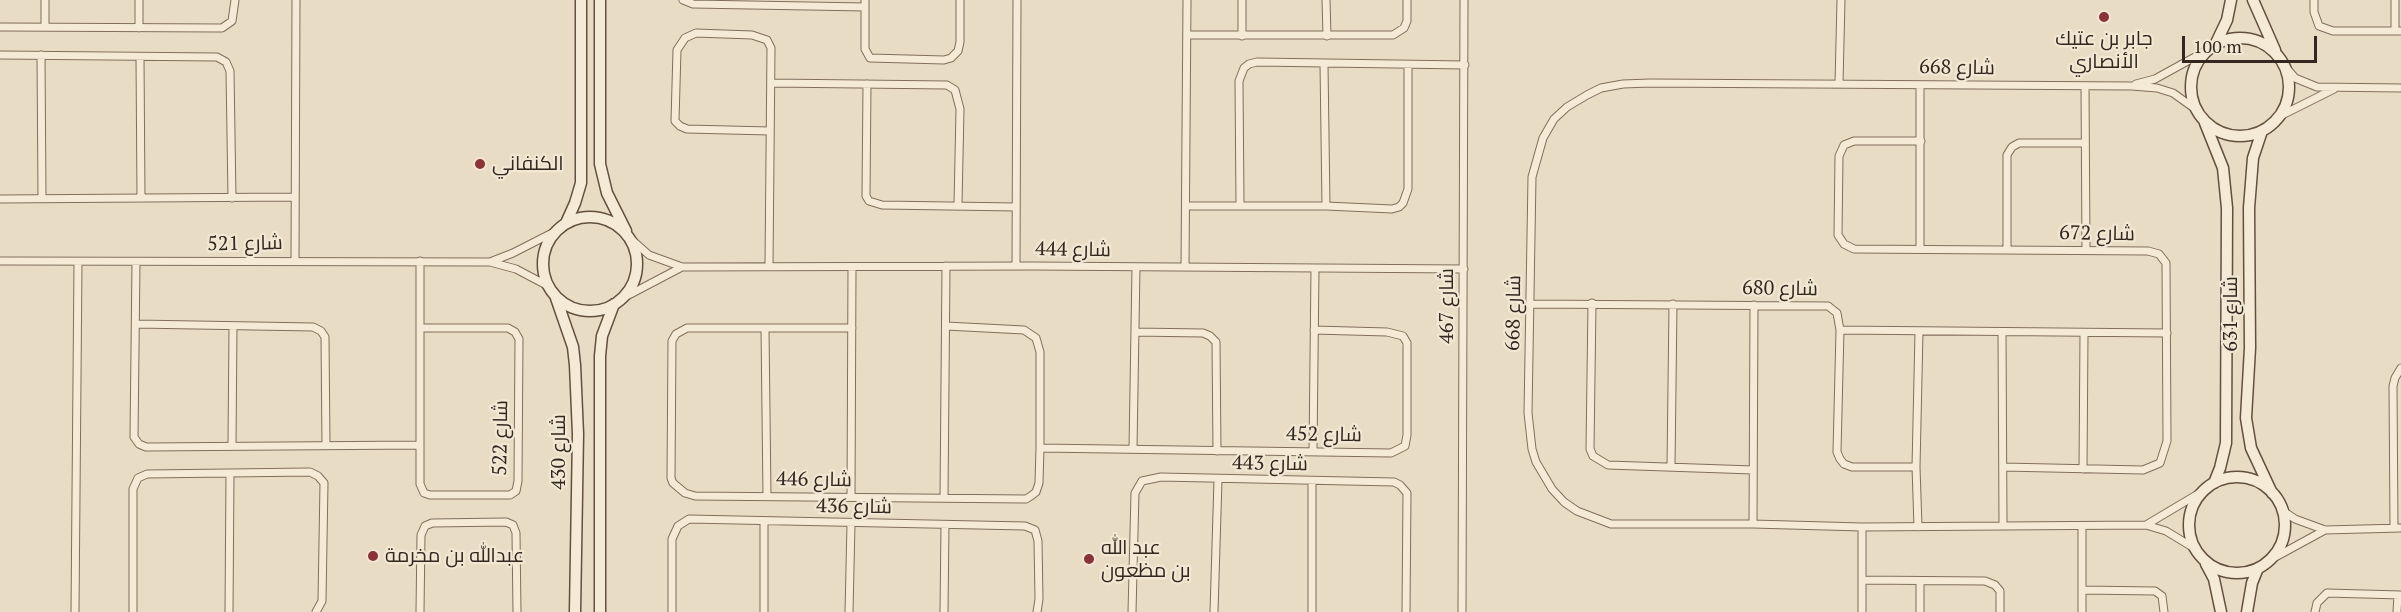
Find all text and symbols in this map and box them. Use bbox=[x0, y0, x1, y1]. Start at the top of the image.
marker: جابر بن عتيك الأنصاري bbox=[2097, 10, 2111, 24]
scale bar bbox=[2185, 24, 2320, 62]
place label: جابر بن عتيك الأنصاري bbox=[2055, 27, 2153, 74]
text: 100 m bbox=[2193, 34, 2242, 58]
street label: شارع 668 bbox=[1919, 55, 1995, 81]
place label: الكنفاني bbox=[492, 152, 564, 176]
marker: الكنفاني bbox=[473, 157, 487, 171]
street label: شارع 672 bbox=[2059, 221, 2135, 247]
street label: شارع 521 bbox=[207, 231, 283, 257]
street label: شارع 444 bbox=[1035, 237, 1111, 263]
street label: شارع 467 bbox=[1435, 268, 1459, 344]
street label: شارع 668 bbox=[1501, 275, 1527, 351]
street label: شارع 680 bbox=[1742, 276, 1818, 302]
street label: شارع 631 bbox=[2219, 276, 2243, 352]
street label: شارع 522 bbox=[488, 400, 514, 476]
street label: شارع 430 bbox=[547, 414, 571, 490]
street label: شارع 452 bbox=[1286, 422, 1362, 448]
street label: شارع 443 bbox=[1232, 451, 1308, 477]
street label: شارع 446 bbox=[776, 467, 852, 493]
street label: شارع 436 bbox=[816, 494, 892, 520]
place label: عبد الله بن مظعون bbox=[1101, 536, 1191, 583]
place label: عبدالله بن مخرمة bbox=[385, 544, 524, 568]
marker: عبدالله بن مخرمة bbox=[366, 549, 380, 563]
marker: عبد الله بن مظعون bbox=[1082, 552, 1096, 566]

